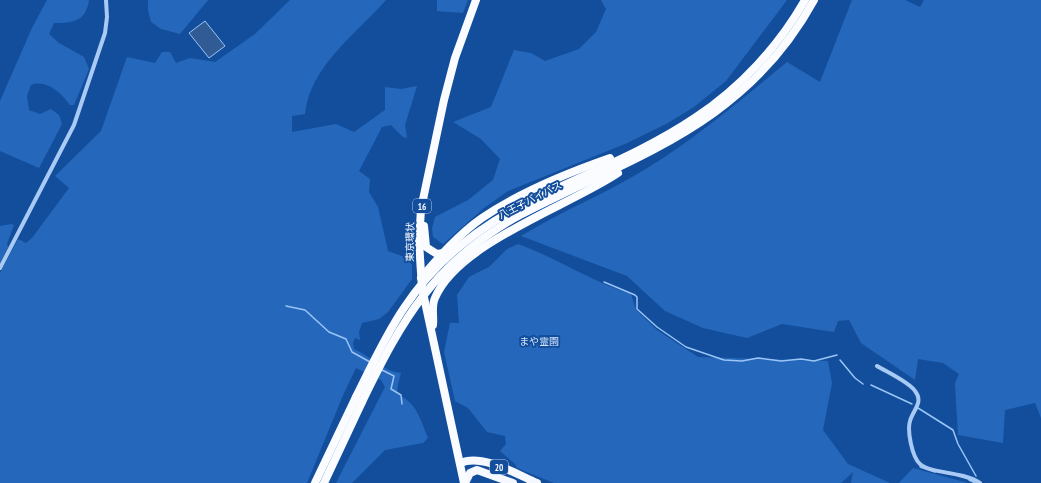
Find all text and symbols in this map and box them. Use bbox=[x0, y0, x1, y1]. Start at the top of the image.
street label: 八王子バイパス bbox=[496, 178, 564, 222]
road number: 16 bbox=[413, 199, 431, 213]
street label: 東京環状 bbox=[403, 222, 417, 262]
park label: まや霊園 bbox=[519, 335, 559, 348]
road number: 20 bbox=[490, 460, 508, 474]

